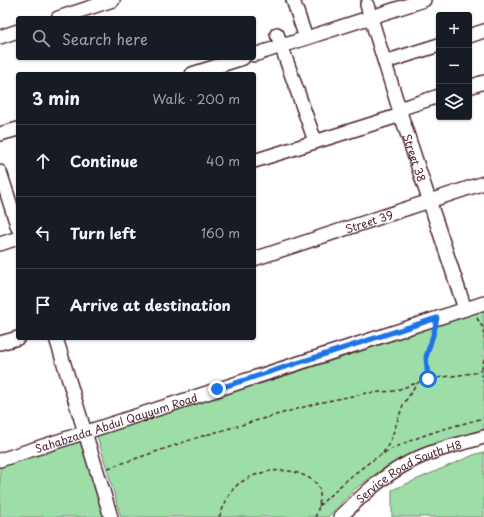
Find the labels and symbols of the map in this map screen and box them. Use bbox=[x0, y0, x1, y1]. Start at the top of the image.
street label: Street 38 bbox=[399, 131, 431, 184]
street label: Street 39 bbox=[343, 205, 395, 237]
route start bbox=[419, 370, 437, 388]
route end bbox=[208, 380, 226, 398]
street label: Sahabzada Abdul Qayyum Road bbox=[33, 388, 199, 457]
street label: Service Road South H8 bbox=[352, 435, 464, 507]

